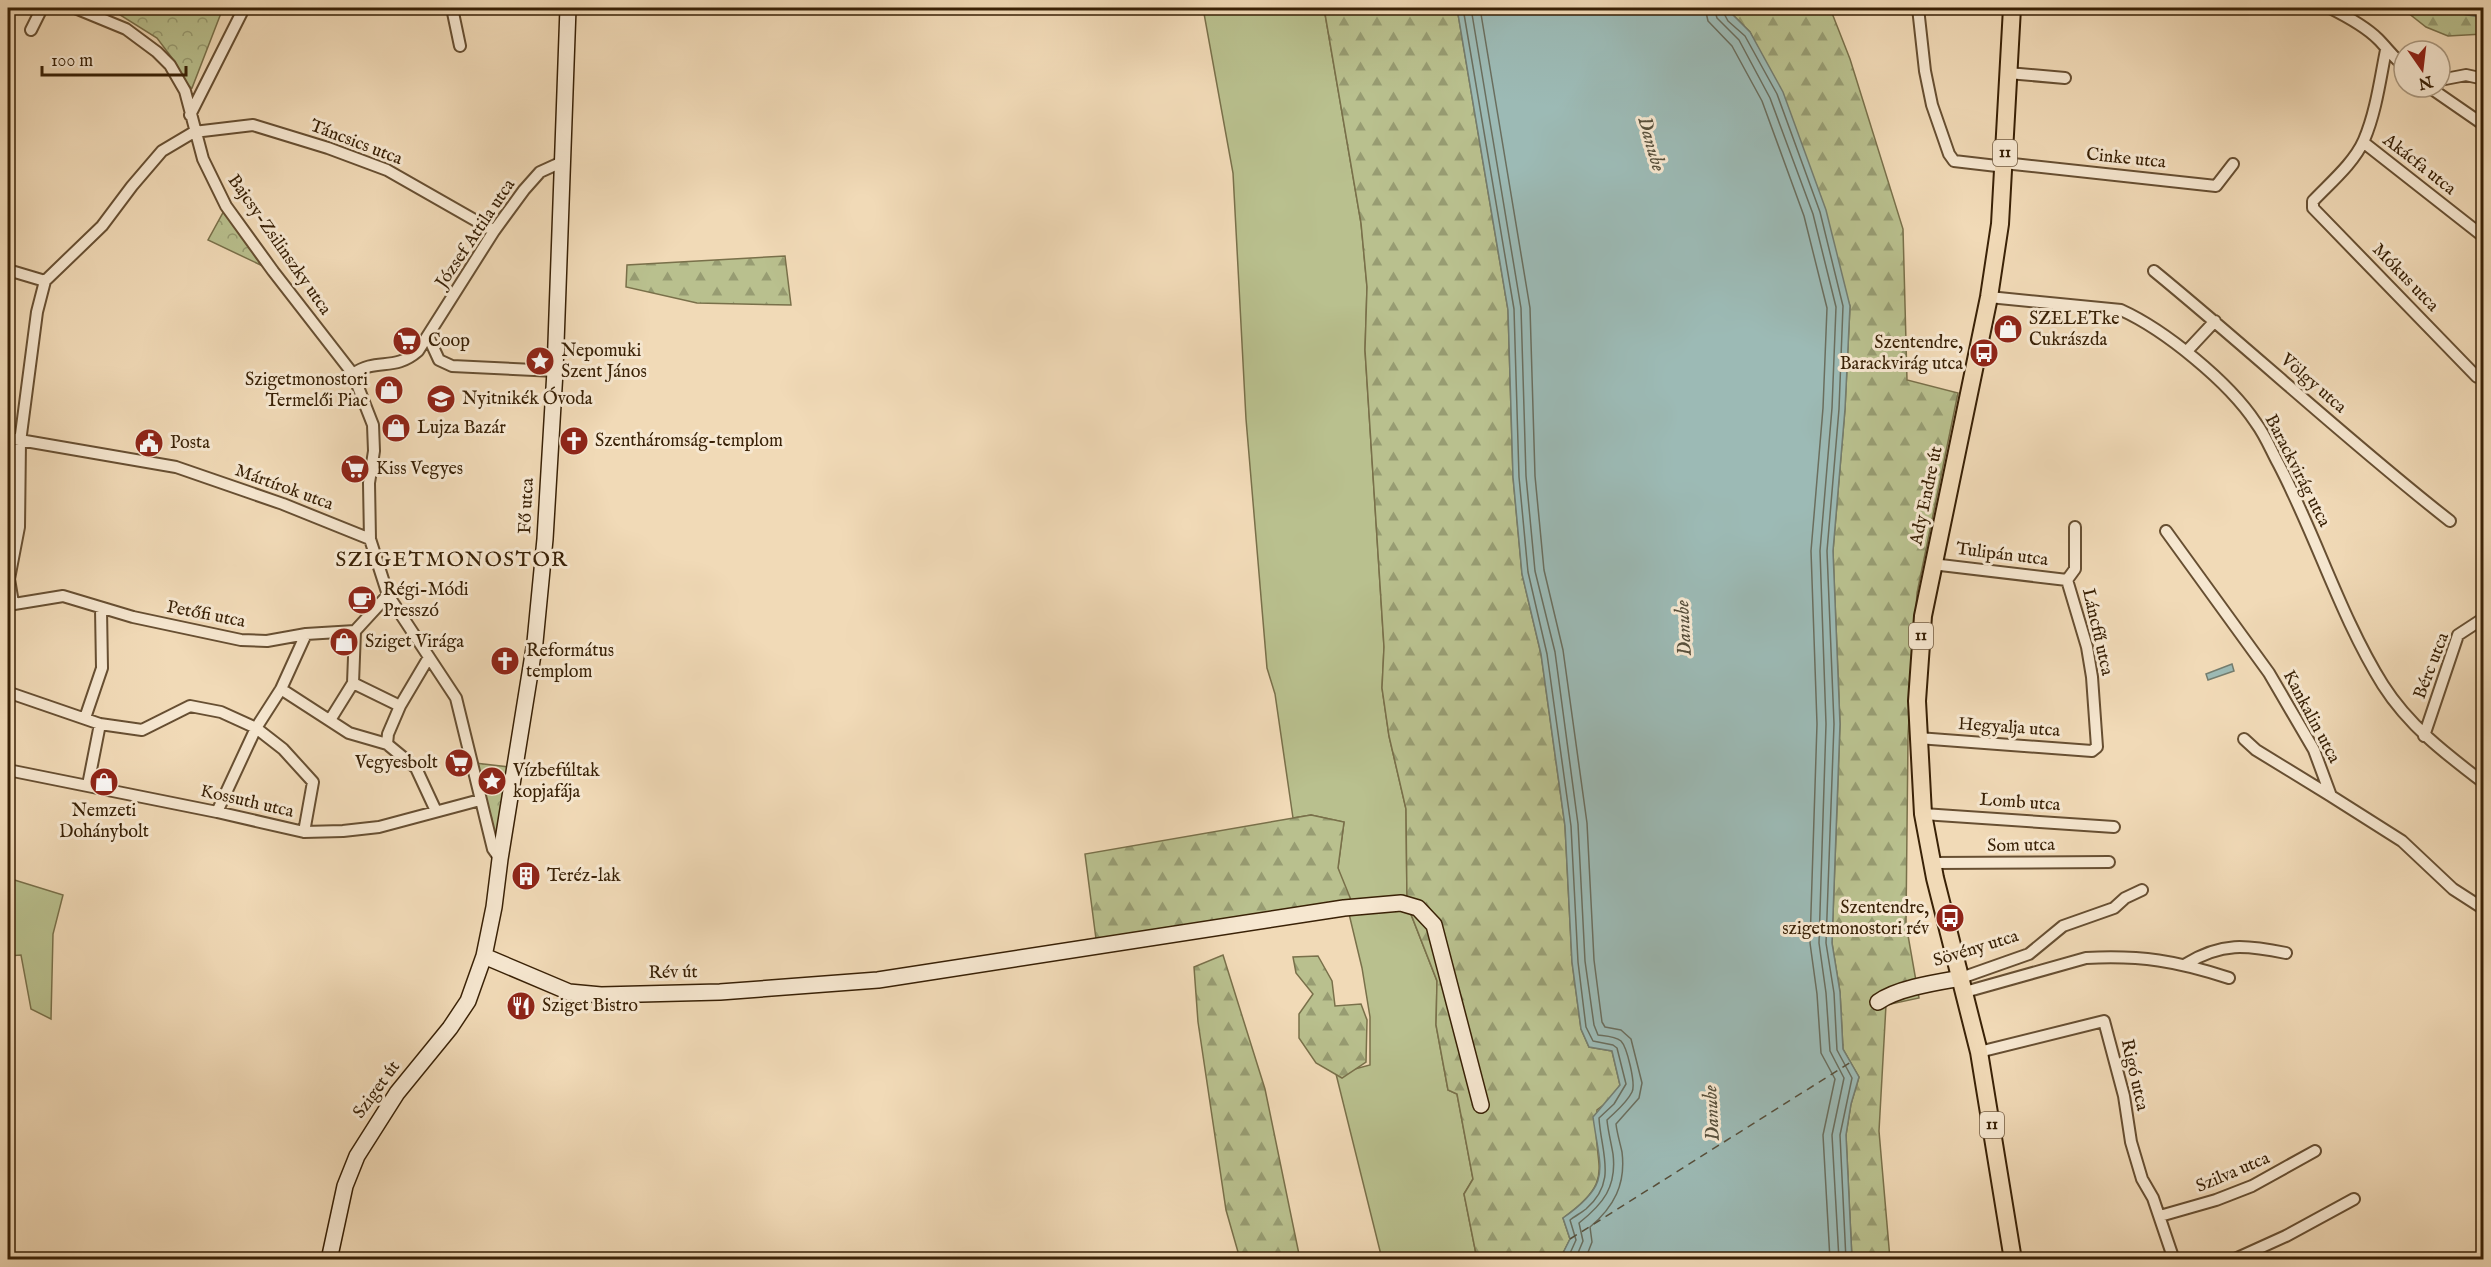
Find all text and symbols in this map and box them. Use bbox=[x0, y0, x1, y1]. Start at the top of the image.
scale bar bbox=[42, 39, 186, 77]
north arrow bbox=[2392, 39, 2452, 99]
text: 100 m bbox=[51, 50, 93, 73]
text: N bbox=[2416, 70, 2435, 93]
water label: Danube bbox=[1631, 114, 1671, 175]
street label: Táncsics utca bbox=[307, 115, 406, 171]
street label: Akácfa utca bbox=[2377, 129, 2460, 201]
road number: 11 bbox=[1993, 140, 2017, 166]
street label: Cinke utca bbox=[2085, 143, 2167, 175]
street label: Bajcsy-Zsilinszky utca bbox=[222, 170, 336, 320]
street label: József Attila utca bbox=[430, 175, 521, 295]
street label: Mókus utca bbox=[2367, 239, 2444, 317]
place label: SZELETke Cukrászda bbox=[2029, 308, 2119, 352]
shop icon: SZELETke Cukrászda bbox=[1992, 313, 2024, 345]
supermarket icon: Coop bbox=[391, 325, 423, 357]
place label: Coop bbox=[428, 330, 470, 353]
place label: Szentendre, Barackvirág utca bbox=[1840, 332, 1963, 376]
bus stop icon: Szentendre, Barackvirág utca bbox=[1968, 337, 2000, 369]
place label: Nepomuki Szent János bbox=[561, 340, 647, 384]
place icon: Nepomuki Szent János bbox=[524, 345, 556, 377]
street label: Völgy utca bbox=[2274, 348, 2351, 419]
place label: Szigetmonostori Termelői Piac bbox=[245, 369, 368, 413]
shop icon: Szigetmonostori Termelői Piac bbox=[373, 374, 405, 406]
school or university icon: Nyitnikék Óvoda bbox=[425, 383, 457, 415]
place label: Nyitnikék Óvoda bbox=[462, 386, 593, 411]
street label: Barackvirág utca bbox=[2259, 411, 2335, 531]
shop icon: Lujza Bazár bbox=[380, 412, 412, 444]
place label: Lujza Bazár bbox=[417, 417, 506, 440]
church icon: Szentháromság-templom bbox=[558, 425, 590, 457]
public building icon: Posta bbox=[133, 427, 165, 459]
place label: Szentháromság-templom bbox=[595, 430, 783, 453]
place label: Posta bbox=[170, 432, 210, 455]
street label: Ady Endre út bbox=[1905, 444, 1949, 548]
supermarket icon: Kiss Vegyes bbox=[339, 453, 371, 485]
place label: Kiss Vegyes bbox=[376, 458, 463, 481]
street label: Mártírok utca bbox=[232, 460, 337, 517]
street label: Fő utca bbox=[514, 477, 540, 535]
street label: Tulipán utca bbox=[1955, 538, 2050, 572]
district label: SZIGETMONOSTOR bbox=[336, 547, 568, 574]
place label: Régi-Módi Presszó bbox=[383, 579, 469, 623]
cafe icon: Régi-Módi Presszó bbox=[346, 584, 378, 616]
street label: Láncfű utca bbox=[2076, 586, 2118, 678]
street label: Petőfi utca bbox=[165, 596, 248, 634]
water label: Danube bbox=[1670, 599, 1698, 657]
road number: 11 bbox=[1909, 623, 1933, 649]
shop icon: Sziget Virága bbox=[328, 626, 360, 658]
street label: Bérc utca bbox=[2409, 629, 2455, 703]
place label: Sziget Virága bbox=[365, 631, 464, 654]
place label: Református templom bbox=[526, 640, 614, 684]
church icon: Református templom bbox=[489, 645, 521, 677]
street label: Kankalin utca bbox=[2277, 667, 2345, 768]
street label: Hegyalja utca bbox=[1957, 713, 2061, 743]
supermarket icon: Vegyesbolt bbox=[443, 747, 475, 779]
place label: Vegyesbolt bbox=[354, 752, 438, 775]
place label: Vízbefúltak kopjafája bbox=[512, 760, 600, 804]
place icon: Vízbefúltak kopjafája bbox=[476, 765, 508, 797]
shop icon: Nemzeti Dohánybolt bbox=[88, 766, 120, 798]
street label: Kossuth utca bbox=[198, 780, 296, 824]
street label: Lomb utca bbox=[1979, 789, 2061, 817]
place label: Nemzeti Dohánybolt bbox=[59, 800, 149, 844]
street label: Som utca bbox=[1987, 834, 2055, 858]
building icon: Teréz-lak bbox=[510, 860, 542, 892]
place label: Teréz-lak bbox=[547, 865, 621, 888]
place label: Szentendre, szigetmonostori rév bbox=[1782, 897, 1930, 941]
bus stop icon: Szentendre, szigetmonostori rév bbox=[1934, 902, 1966, 934]
street label: Sövény utca bbox=[1930, 925, 2022, 973]
street label: Rév út bbox=[648, 961, 698, 985]
restaurant icon: Sziget Bistro bbox=[505, 990, 537, 1022]
place label: Sziget Bistro bbox=[542, 995, 638, 1018]
street label: Rigó utca bbox=[2115, 1037, 2153, 1113]
street label: Sziget út bbox=[348, 1057, 406, 1123]
water label: Danube bbox=[1698, 1084, 1726, 1142]
road number: 11 bbox=[1980, 1112, 2004, 1138]
street label: Szilva utca bbox=[2193, 1147, 2273, 1199]

